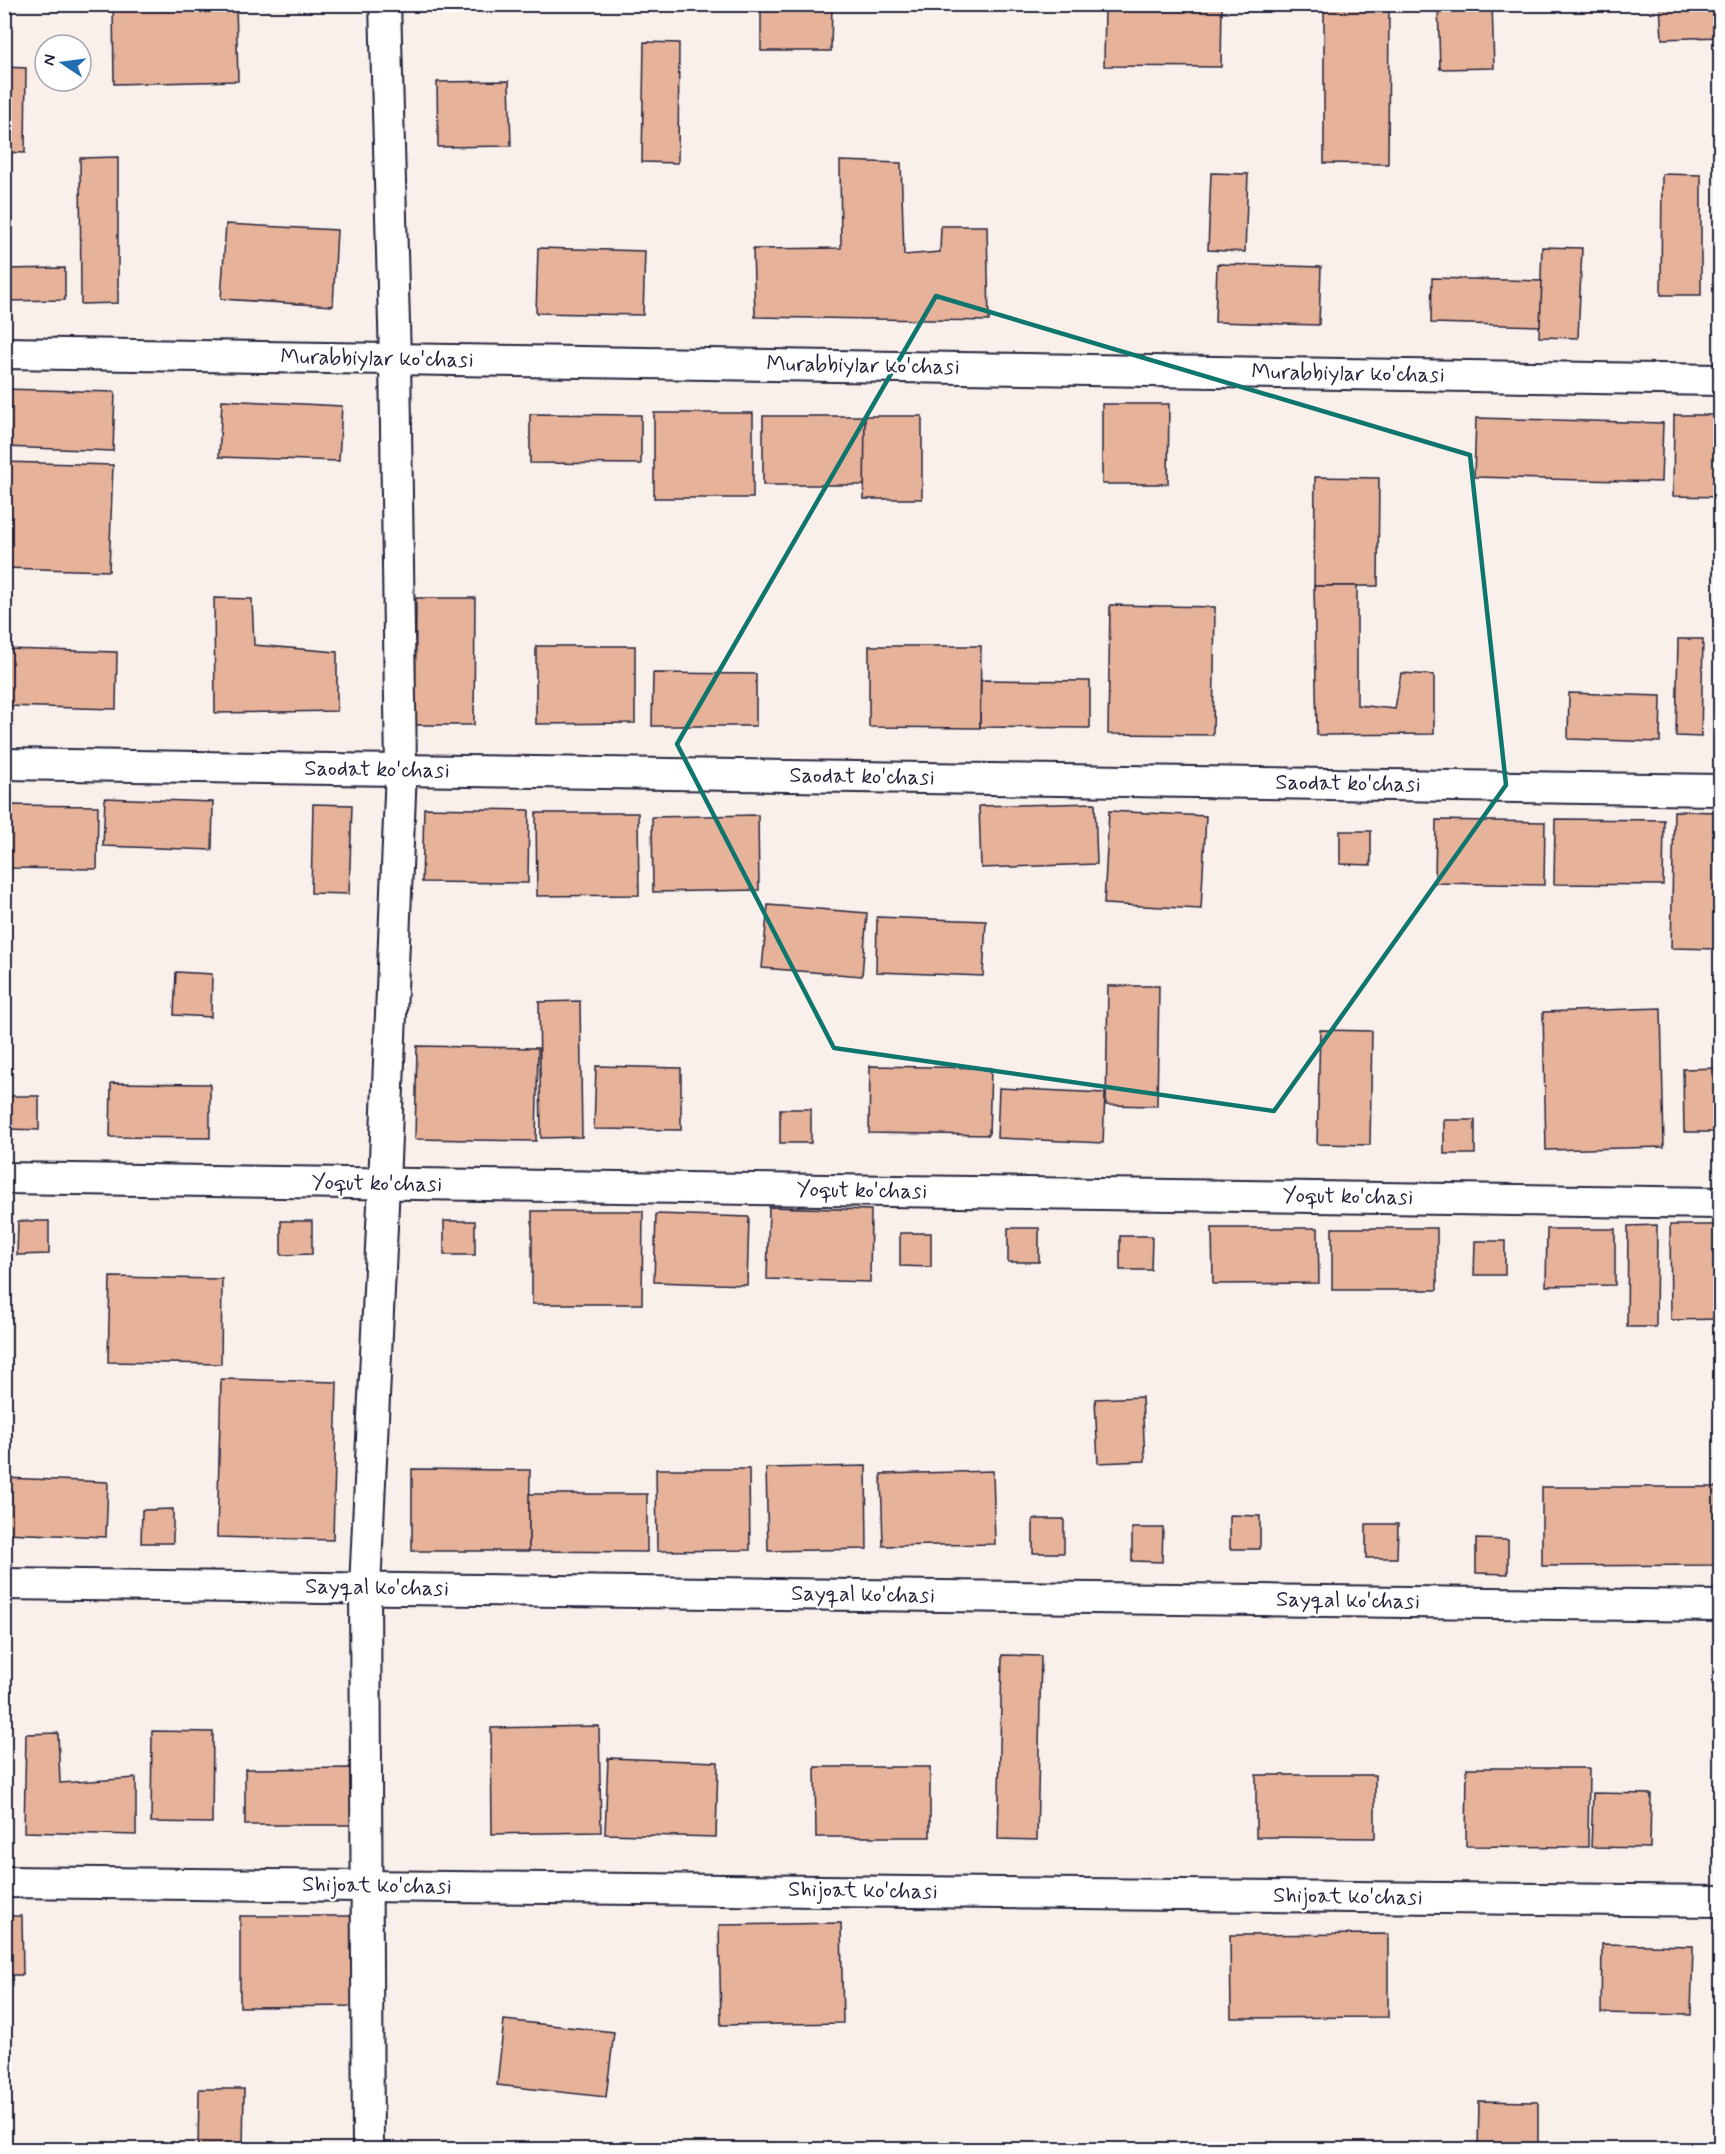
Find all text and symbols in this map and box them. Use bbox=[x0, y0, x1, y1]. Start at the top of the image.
north arrow bbox=[33, 33, 93, 93]
text: N bbox=[38, 52, 61, 68]
street label: Murabbiylar ko'chasi bbox=[280, 343, 474, 375]
street label: Murabbiylar ko'chasi bbox=[766, 350, 960, 382]
street label: Murabbiylar ko'chasi bbox=[1251, 358, 1445, 390]
street label: Saodat ko'chasi bbox=[304, 755, 450, 785]
street label: Saodat ko'chasi bbox=[789, 762, 935, 792]
street label: Saodat ko'chasi bbox=[1275, 769, 1421, 799]
street label: Yoqut ko'chasi bbox=[311, 1169, 443, 1199]
street label: Yoqut ko'chasi bbox=[796, 1176, 928, 1206]
street label: Yoqut ko'chasi bbox=[1282, 1182, 1414, 1212]
street label: Sayqal ko'chasi bbox=[305, 1573, 449, 1603]
street label: Sayqal ko'chasi bbox=[791, 1580, 935, 1610]
street label: Sayqal ko'chasi bbox=[1276, 1586, 1420, 1616]
street label: Shijoat ko'chasi bbox=[302, 1871, 452, 1901]
street label: Shijoat ko'chasi bbox=[788, 1876, 938, 1906]
street label: Shijoat ko'chasi bbox=[1273, 1882, 1423, 1912]

